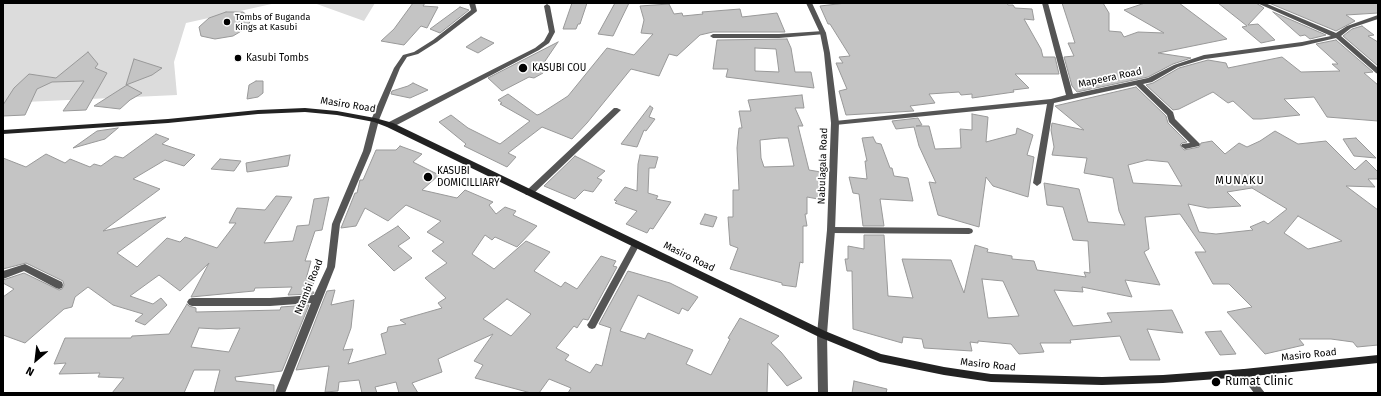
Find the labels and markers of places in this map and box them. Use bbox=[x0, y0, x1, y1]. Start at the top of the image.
place label: Tombs of Buganda Kings at Kasubi bbox=[235, 12, 310, 33]
marker: Tombs of Buganda Kings at Kasubi bbox=[222, 17, 232, 27]
place label: Kasubi Tombs bbox=[246, 52, 309, 64]
marker: Kasubi Tombs bbox=[233, 53, 243, 63]
marker: KASUBI COU bbox=[517, 62, 529, 74]
place label: KASUBI COU bbox=[532, 62, 586, 74]
place label: KASUBI DOMICILLIARY bbox=[437, 165, 499, 188]
marker: KASUBI DOMICILLIARY bbox=[422, 171, 434, 183]
place label: Rumat Clinic bbox=[1225, 375, 1293, 389]
marker: Rumat Clinic bbox=[1210, 376, 1222, 388]

